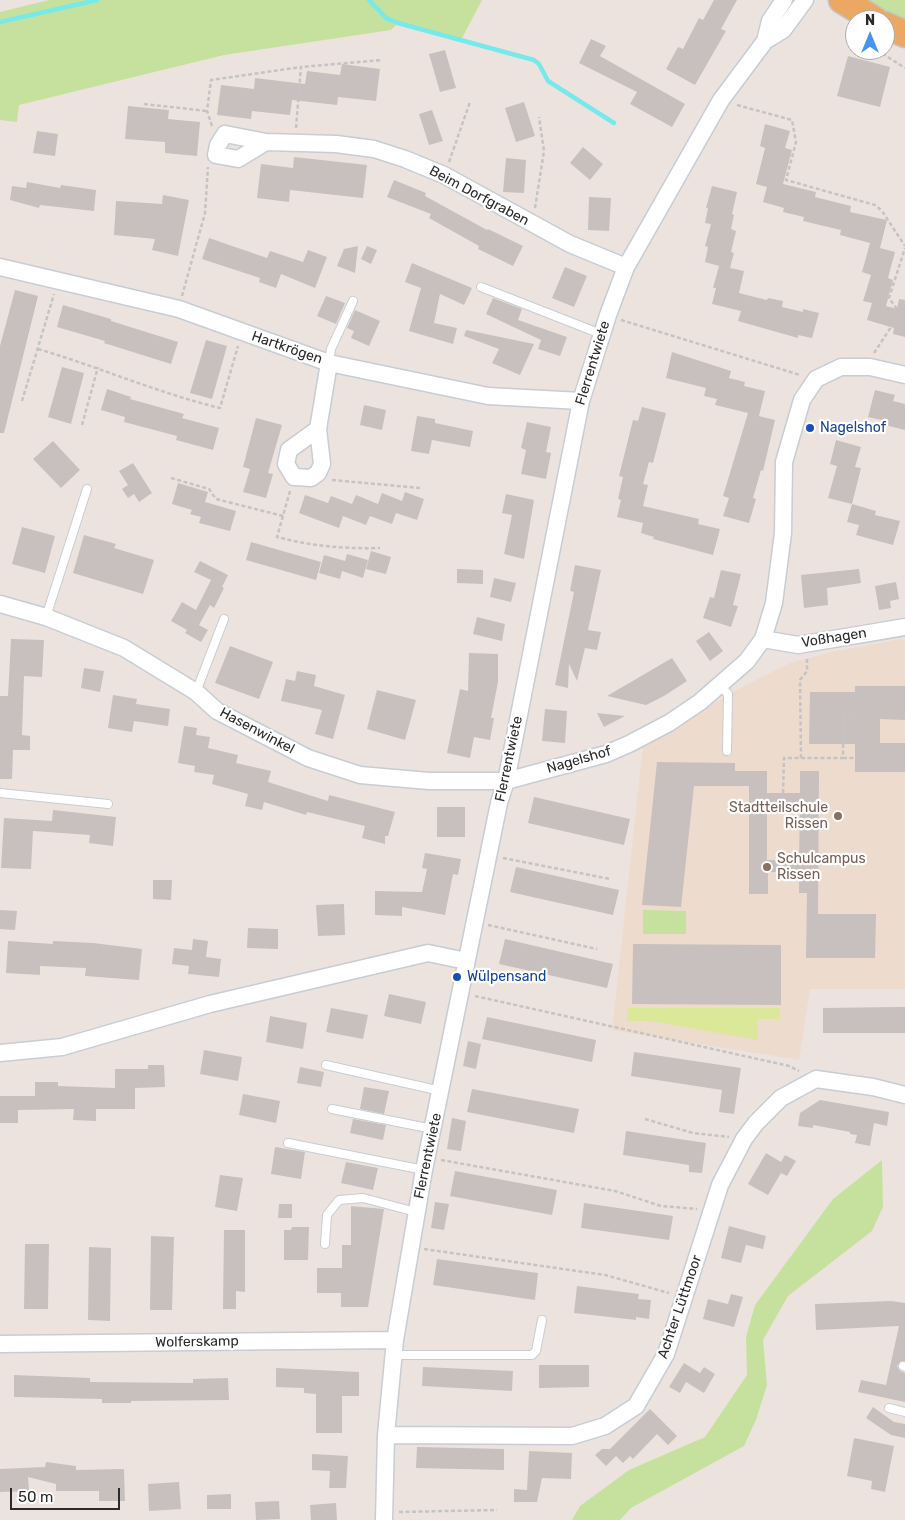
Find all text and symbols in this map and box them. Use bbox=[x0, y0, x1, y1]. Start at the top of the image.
north arrow bbox=[845, 10, 895, 60]
text: N bbox=[865, 12, 875, 29]
street label: Beim Dorfgraben bbox=[426, 163, 532, 229]
street label: Flerrentwiete bbox=[572, 319, 614, 407]
street label: Hartkrögen bbox=[249, 328, 325, 368]
place label: Nagelshof bbox=[820, 420, 886, 436]
marker: Nagelshof bbox=[804, 422, 816, 434]
street label: Voßhagen bbox=[800, 625, 868, 651]
street label: Hasenwinkel bbox=[217, 704, 297, 758]
street label: Flerrentwiete bbox=[492, 715, 526, 803]
street label: Nagelshof bbox=[545, 743, 613, 777]
place label: Stadtteilschule Rissen bbox=[729, 800, 828, 832]
marker: Stadtteilschule Rissen bbox=[832, 810, 844, 822]
place label: Schulcampus Rissen bbox=[777, 851, 866, 884]
marker: Schulcampus Rissen bbox=[761, 861, 773, 873]
place label: Wülpensand bbox=[467, 969, 546, 985]
marker: Wülpensand bbox=[451, 971, 463, 983]
street label: Flerrentwiete bbox=[411, 1112, 445, 1200]
street label: Achter Lüttmoor bbox=[654, 1253, 706, 1361]
street label: Wolferskamp bbox=[155, 1333, 239, 1351]
scale bar bbox=[12, 1478, 122, 1510]
text: 50 m bbox=[18, 1488, 53, 1506]

